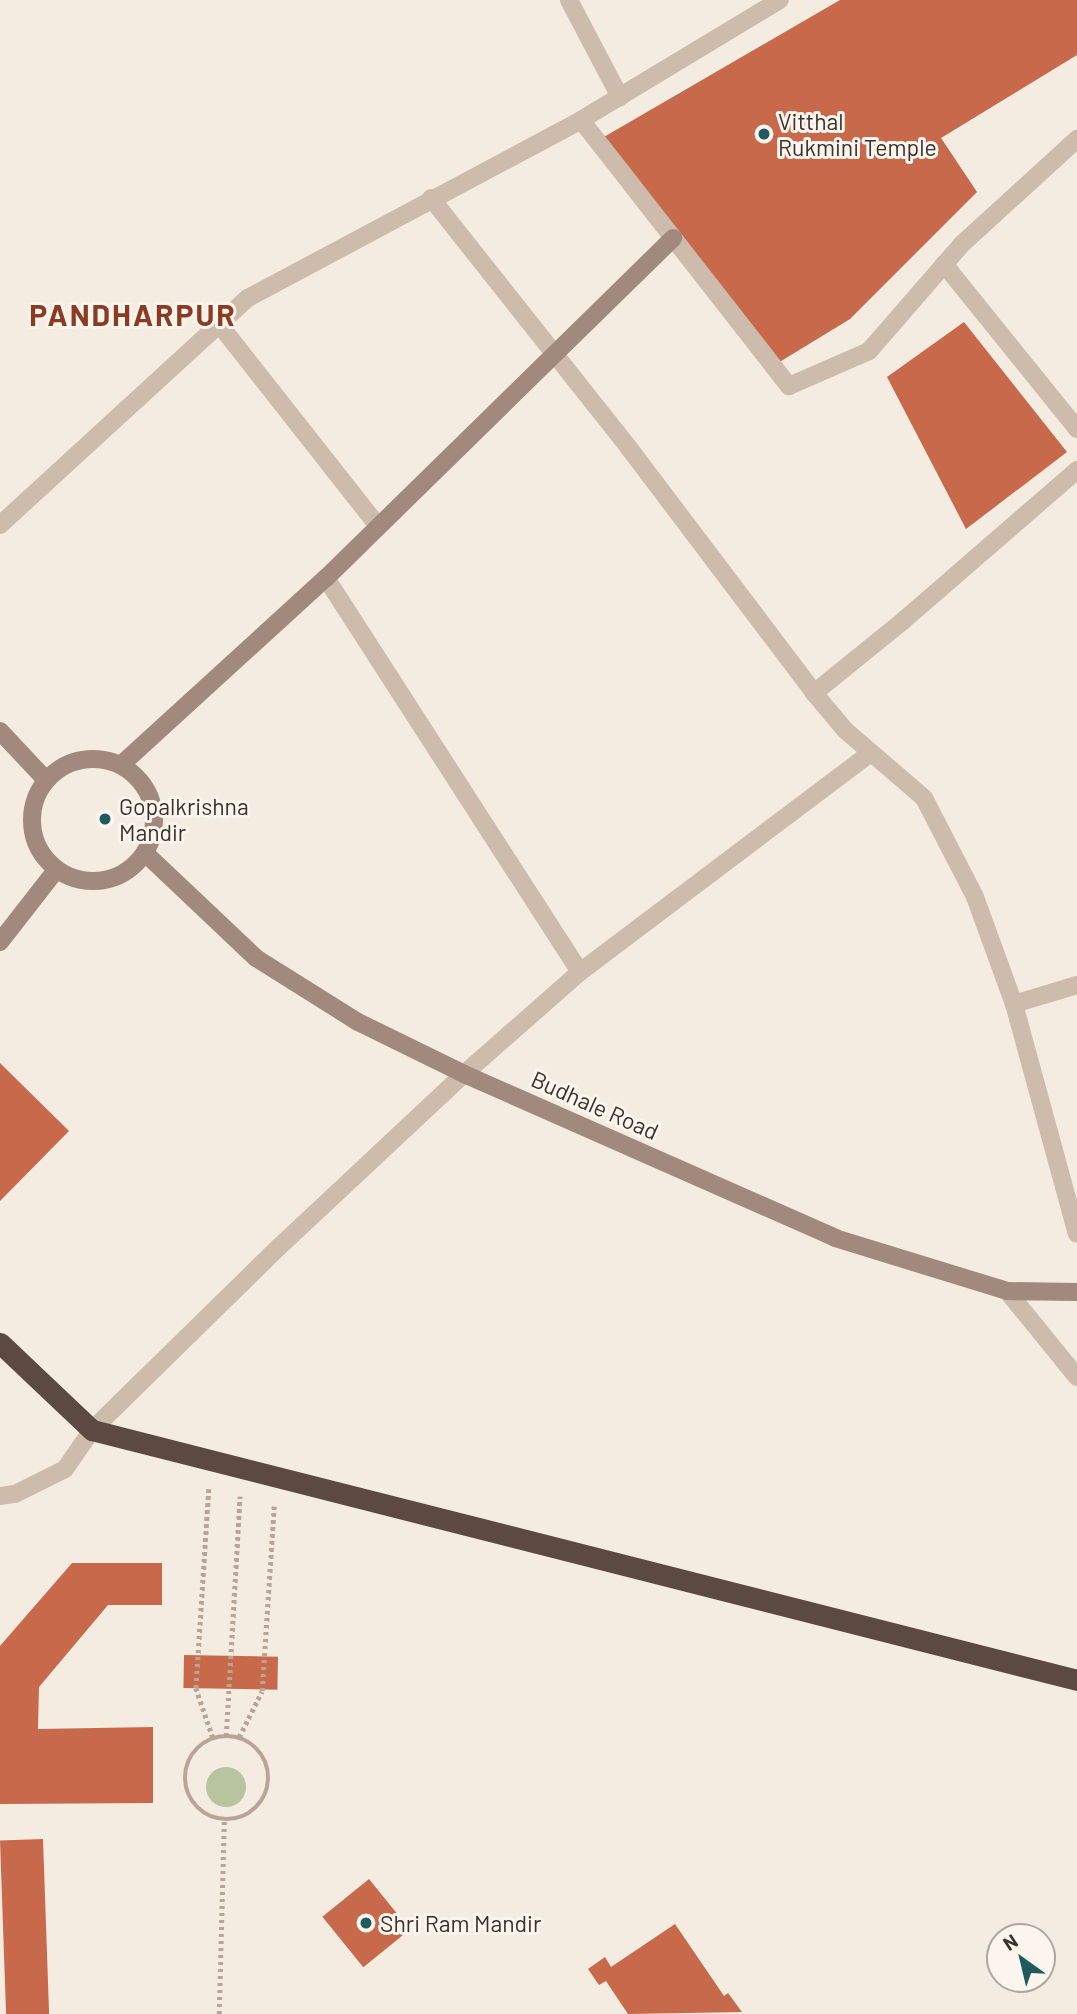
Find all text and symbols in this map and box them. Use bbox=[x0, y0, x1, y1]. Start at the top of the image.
place label: Vitthal Rukmini Temple bbox=[778, 107, 937, 161]
marker: Vitthal Rukmini Temple bbox=[756, 126, 772, 142]
district label: PANDHARPUR bbox=[31, 296, 235, 332]
place label: Gopalkrishna Mandir bbox=[119, 792, 249, 846]
marker: Gopalkrishna Mandir bbox=[97, 811, 113, 827]
street label: Budhale Road bbox=[527, 1065, 663, 1145]
place label: Shri Ram Mandir bbox=[380, 1909, 541, 1937]
marker: Shri Ram Mandir bbox=[358, 1915, 374, 1931]
north arrow bbox=[986, 1923, 1056, 1993]
text: N bbox=[998, 1929, 1022, 1955]

